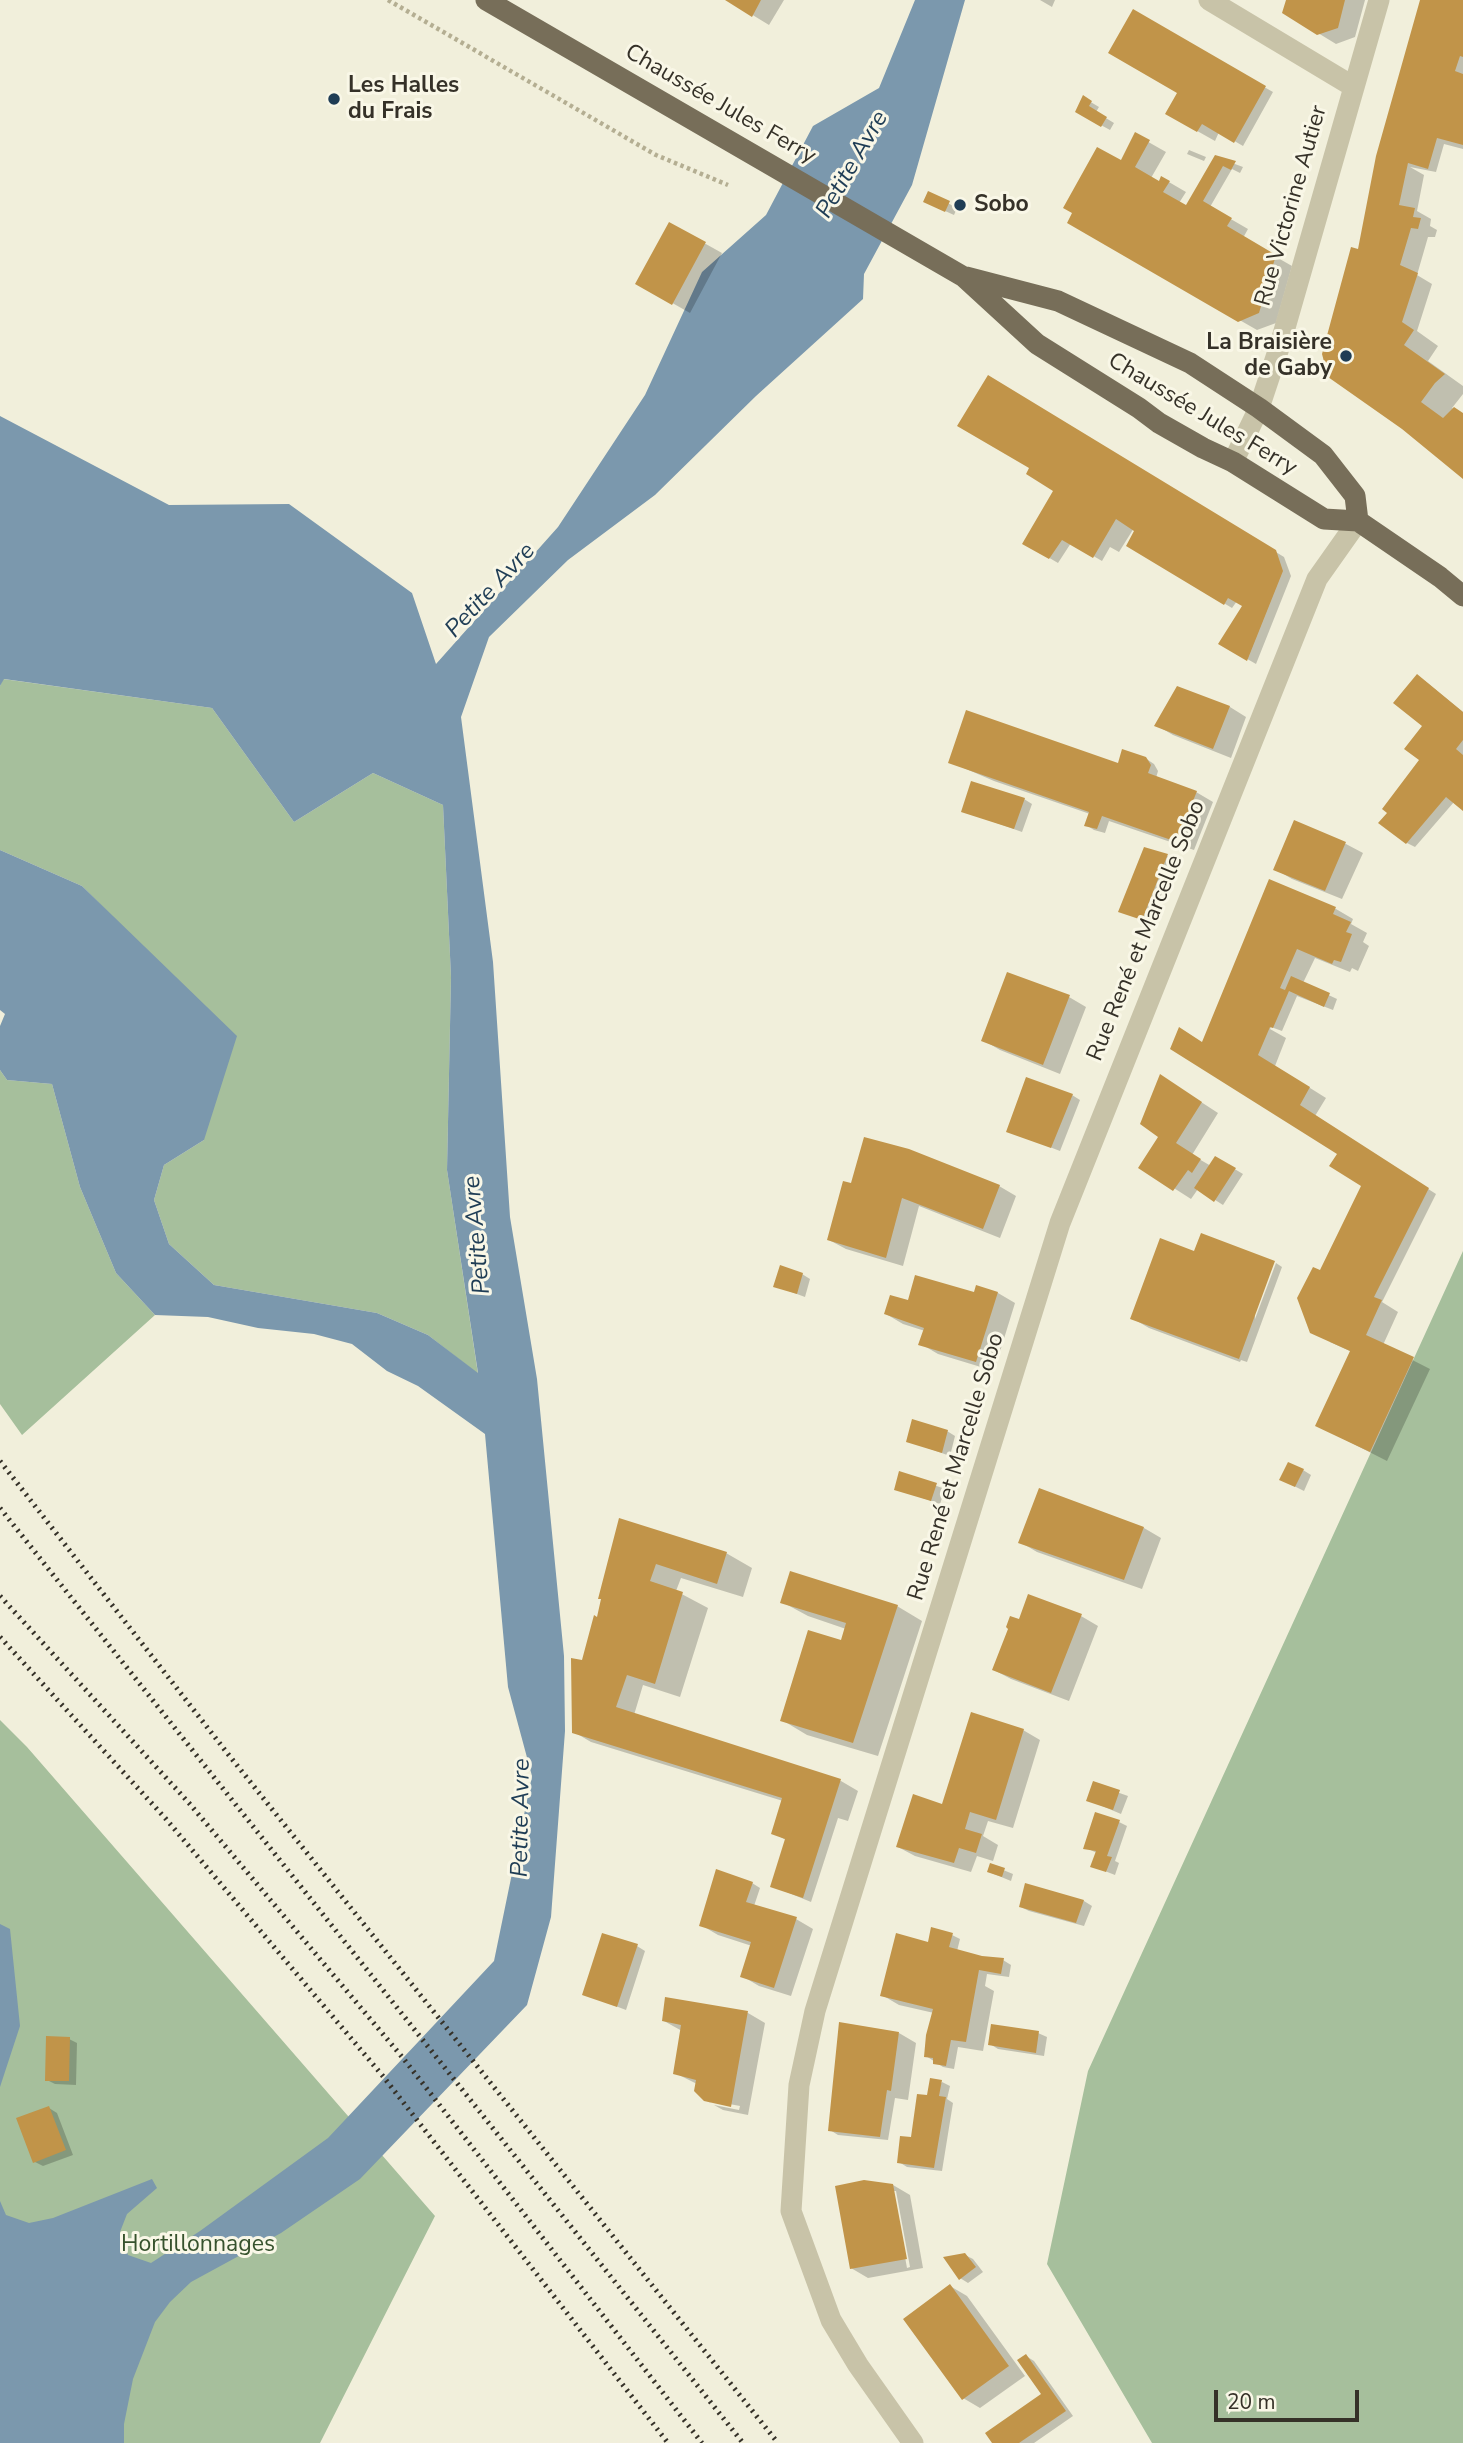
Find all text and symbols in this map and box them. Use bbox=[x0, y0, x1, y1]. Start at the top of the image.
street label: Chaussée Jules Ferry bbox=[620, 39, 820, 171]
place label: Les Halles du Frais bbox=[348, 72, 459, 126]
marker: Les Halles du Frais bbox=[326, 91, 342, 107]
street label: Rue Victorine Autier bbox=[1250, 103, 1334, 309]
water label: Petite Avre bbox=[811, 106, 895, 224]
place label: Sobo bbox=[974, 191, 1029, 219]
marker: Sobo bbox=[952, 197, 968, 213]
place label: La Braisière de Gaby bbox=[1206, 329, 1332, 383]
street label: Chaussée Jules Ferry bbox=[1102, 348, 1302, 482]
marker: La Braisière de Gaby bbox=[1338, 348, 1354, 364]
water label: Petite Avre bbox=[440, 538, 542, 644]
street label: Rue René et Marcelle Sobo bbox=[1082, 797, 1212, 1065]
water label: Petite Avre bbox=[458, 1174, 498, 1296]
street label: Rue René et Marcelle Sobo bbox=[903, 1330, 1011, 1604]
water label: Petite Avre bbox=[507, 1758, 537, 1878]
park label: Hortillonnages bbox=[121, 2231, 275, 2259]
scale bar bbox=[1218, 2376, 1363, 2420]
text: 20 m bbox=[1227, 2388, 1276, 2416]

